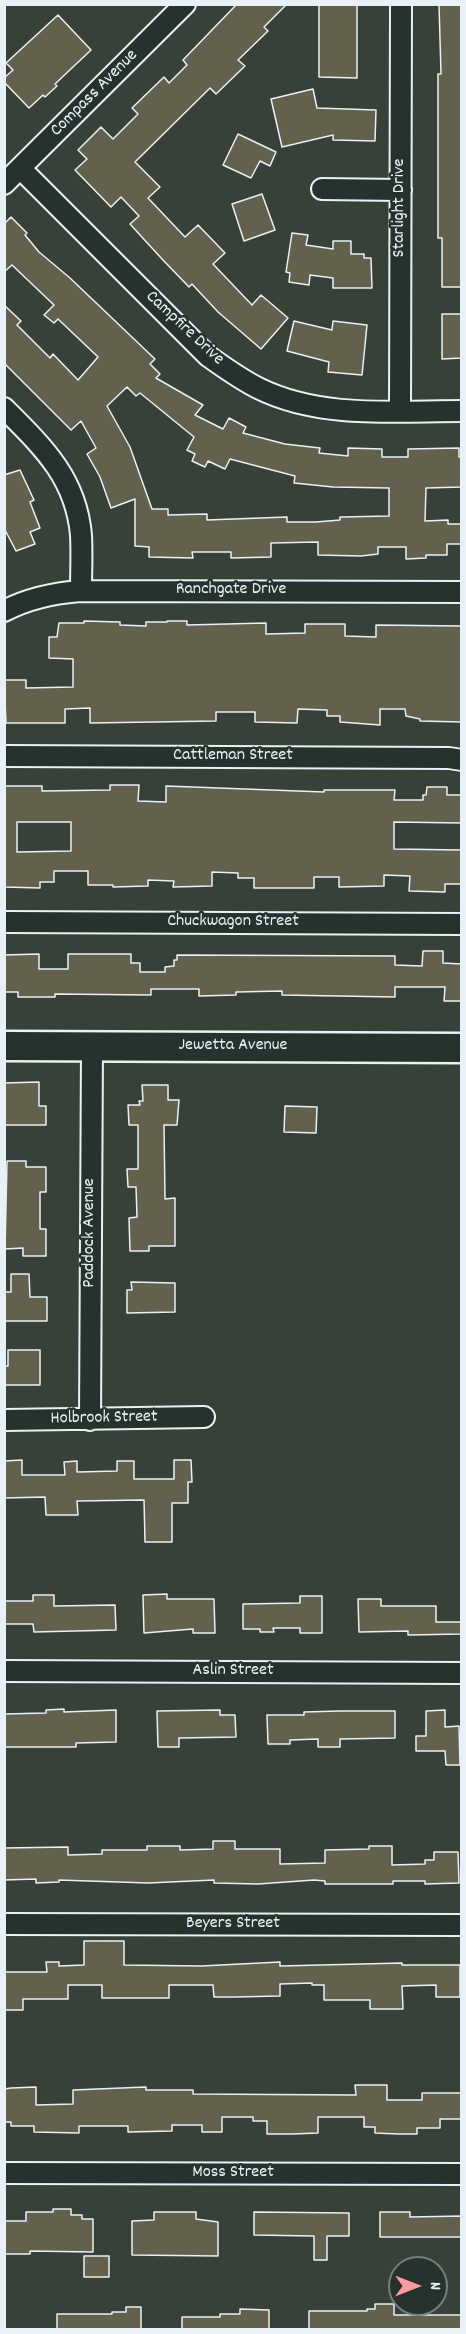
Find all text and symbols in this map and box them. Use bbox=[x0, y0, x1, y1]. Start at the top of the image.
street label: Compass Avenue bbox=[47, 46, 143, 142]
street label: Starlight Drive bbox=[390, 159, 412, 257]
street label: Campfire Drive bbox=[140, 287, 228, 371]
street label: Ranchgate Drive bbox=[176, 580, 286, 602]
street label: Cattleman Street bbox=[173, 746, 293, 768]
street label: Chuckwagon Street bbox=[167, 912, 299, 934]
street label: Jewetta Avenue bbox=[178, 1036, 288, 1058]
street label: Paddock Avenue bbox=[80, 1178, 102, 1288]
street label: Holbrook Street bbox=[50, 1407, 158, 1431]
street label: Aslin Street bbox=[192, 1661, 274, 1683]
street label: Beyers Street bbox=[186, 1914, 280, 1936]
street label: Moss Street bbox=[192, 2163, 274, 2185]
north arrow bbox=[388, 2256, 448, 2316]
text: N bbox=[423, 2282, 446, 2290]

